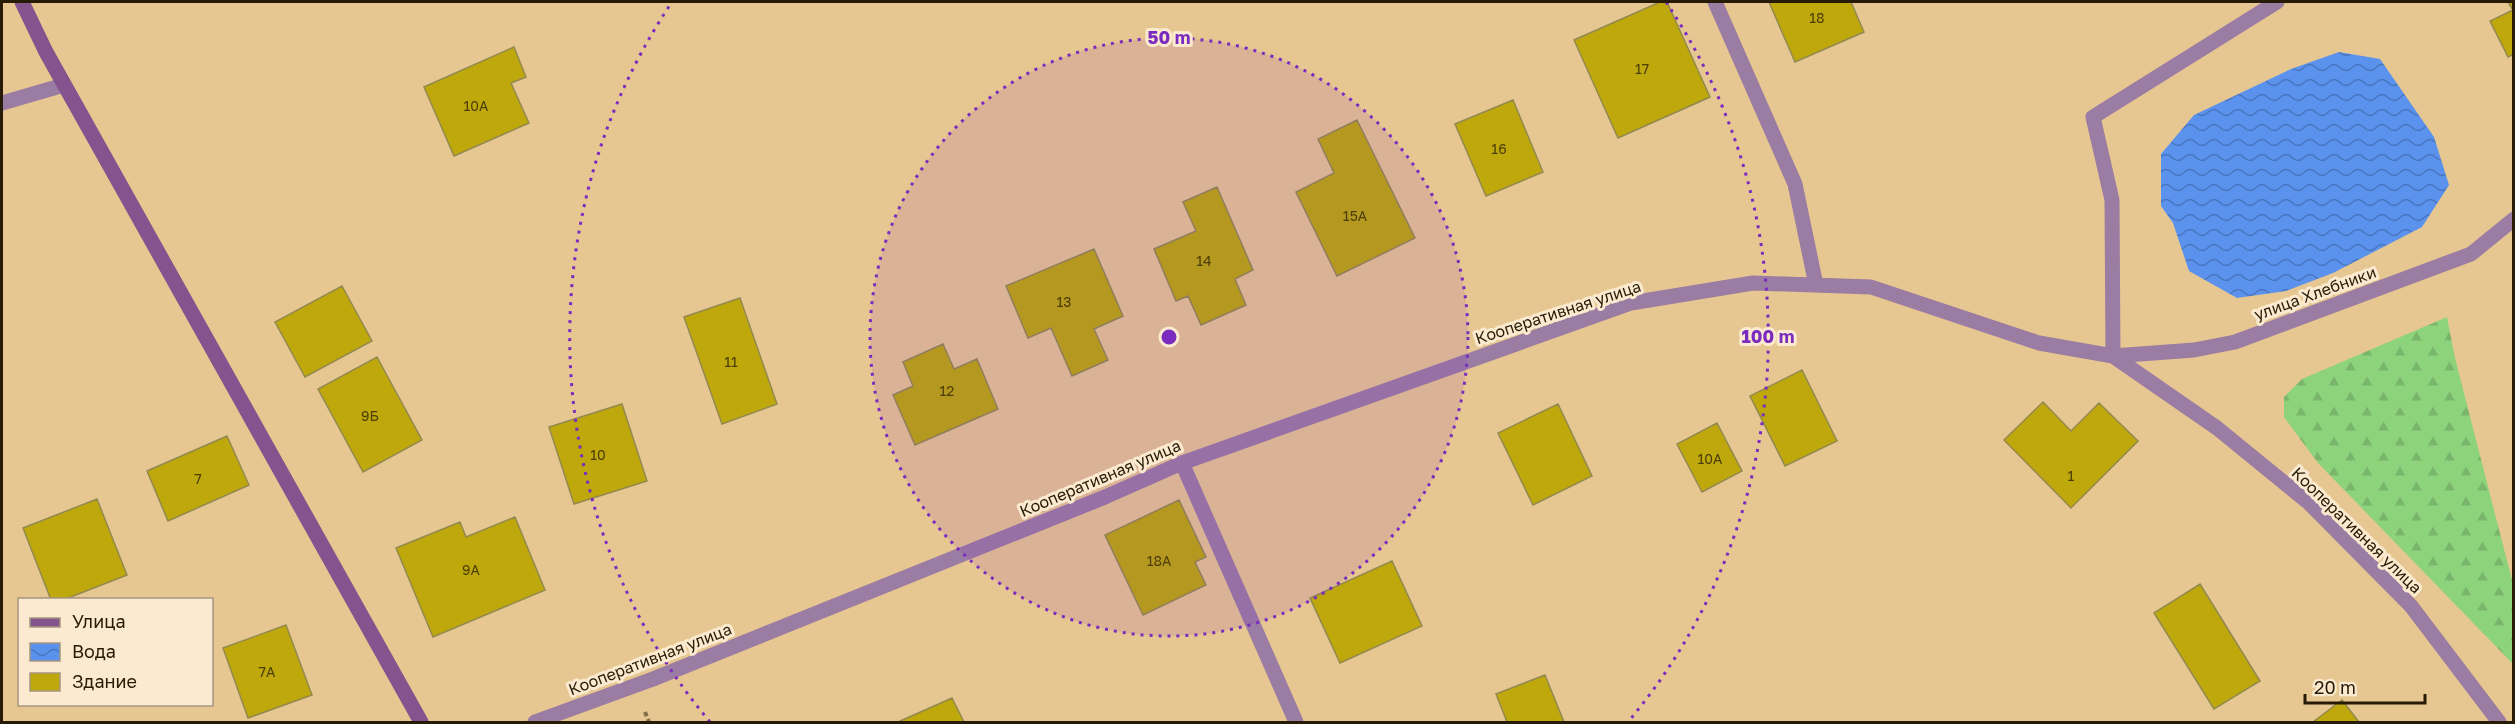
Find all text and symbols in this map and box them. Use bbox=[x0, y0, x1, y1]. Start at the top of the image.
house number: 18 bbox=[1809, 9, 1825, 26]
text: 50 m bbox=[1148, 26, 1190, 48]
house number: 17 bbox=[1635, 60, 1649, 77]
house number: 10А bbox=[464, 97, 489, 114]
house number: 16 bbox=[1491, 140, 1507, 157]
house number: 15А bbox=[1343, 207, 1368, 224]
house number: 14 bbox=[1196, 252, 1212, 269]
street label: улица Хлебники bbox=[2251, 262, 2379, 324]
street label: Кооперативная улица bbox=[1473, 276, 1643, 348]
house number: 13 bbox=[1057, 293, 1071, 310]
text: 100 m bbox=[1742, 325, 1794, 347]
centre of rings bbox=[1159, 327, 1179, 347]
house number: 11 bbox=[724, 353, 738, 370]
house number: 12 bbox=[940, 382, 954, 399]
house number: 9Б bbox=[361, 407, 379, 424]
street label: Кооперативная улица bbox=[1016, 435, 1184, 521]
house number: 10 bbox=[590, 446, 606, 463]
house number: 10А bbox=[1698, 450, 1723, 467]
street label: Кооперативная улица bbox=[2288, 463, 2426, 597]
house number: 1 bbox=[2068, 467, 2075, 484]
house number: 7 bbox=[194, 470, 202, 487]
house number: 18А bbox=[1147, 552, 1172, 569]
house number: 9А bbox=[462, 561, 481, 578]
legend bbox=[18, 598, 213, 706]
text: Улица bbox=[72, 610, 126, 632]
street label: Кооперативная улица bbox=[566, 619, 734, 699]
text: Вода bbox=[72, 640, 116, 662]
house number: 7А bbox=[259, 663, 276, 680]
scale bar bbox=[2305, 667, 2425, 705]
text: Здание bbox=[72, 670, 137, 692]
text: 20 m bbox=[2314, 676, 2356, 698]

